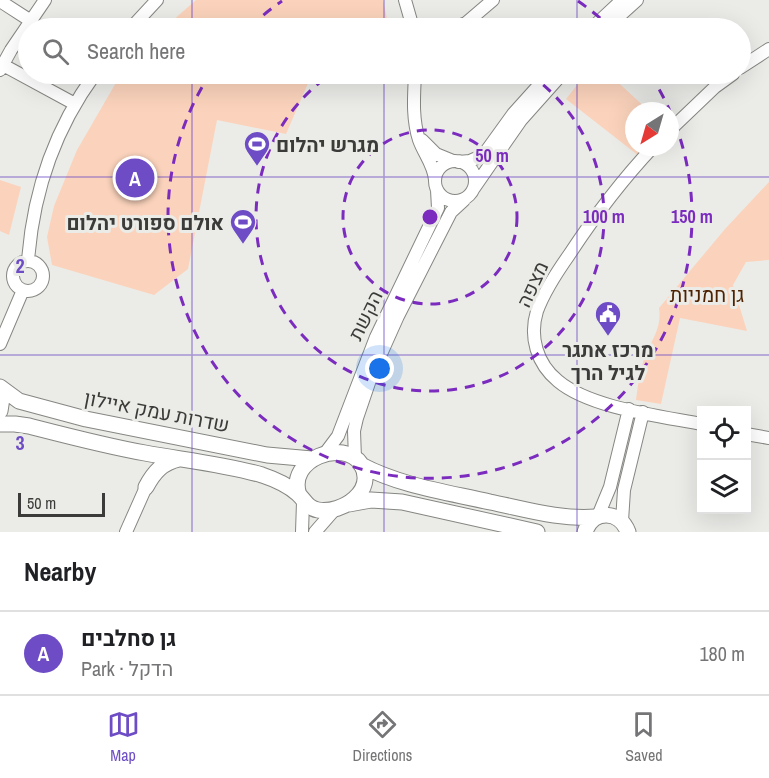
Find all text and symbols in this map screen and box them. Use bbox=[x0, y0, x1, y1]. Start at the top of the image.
search box bbox=[18, 18, 751, 84]
icon: search bbox=[39, 35, 72, 68]
text: Search here bbox=[87, 36, 185, 66]
north arrow bbox=[625, 102, 679, 156]
sports icon: מגרש יהלום bbox=[242, 129, 272, 167]
place label: מגרש יהלום bbox=[276, 131, 379, 158]
text: 50 m bbox=[475, 143, 509, 168]
pin: A bbox=[116, 156, 154, 201]
text: 100 m bbox=[583, 204, 625, 229]
text: 150 m bbox=[671, 204, 713, 229]
sports icon: אולם ספורט יהלום bbox=[228, 207, 258, 245]
centre of rings bbox=[420, 207, 440, 227]
place label: אולם ספורט יהלום bbox=[66, 209, 224, 236]
text: 2 bbox=[15, 252, 25, 279]
street label: מצפה bbox=[510, 257, 554, 311]
park label: גן חמניות bbox=[670, 281, 744, 308]
street label: הקשת bbox=[341, 285, 389, 345]
public building icon: מרכז אתגר לגיל הרך bbox=[593, 299, 623, 337]
place label: מרכז אתגר לגיל הרך bbox=[562, 336, 654, 386]
your location bbox=[365, 354, 394, 383]
street label: שדרות עמק איילון bbox=[82, 384, 232, 438]
map controls bbox=[697, 406, 751, 514]
button: locate bbox=[697, 406, 751, 460]
text: 3 bbox=[15, 429, 25, 456]
button: layers bbox=[697, 460, 751, 514]
scale bar bbox=[18, 490, 105, 518]
text: 50 m bbox=[27, 492, 56, 514]
text: Nearby bbox=[24, 554, 96, 589]
text: גן סחלבים bbox=[81, 623, 176, 653]
text: A bbox=[38, 640, 49, 667]
text: 180 m bbox=[699, 640, 745, 667]
text: Park · הדקל bbox=[81, 655, 173, 682]
tab: Map bbox=[107, 708, 140, 766]
tab: Directions bbox=[353, 708, 412, 766]
tab: Saved bbox=[625, 708, 663, 766]

